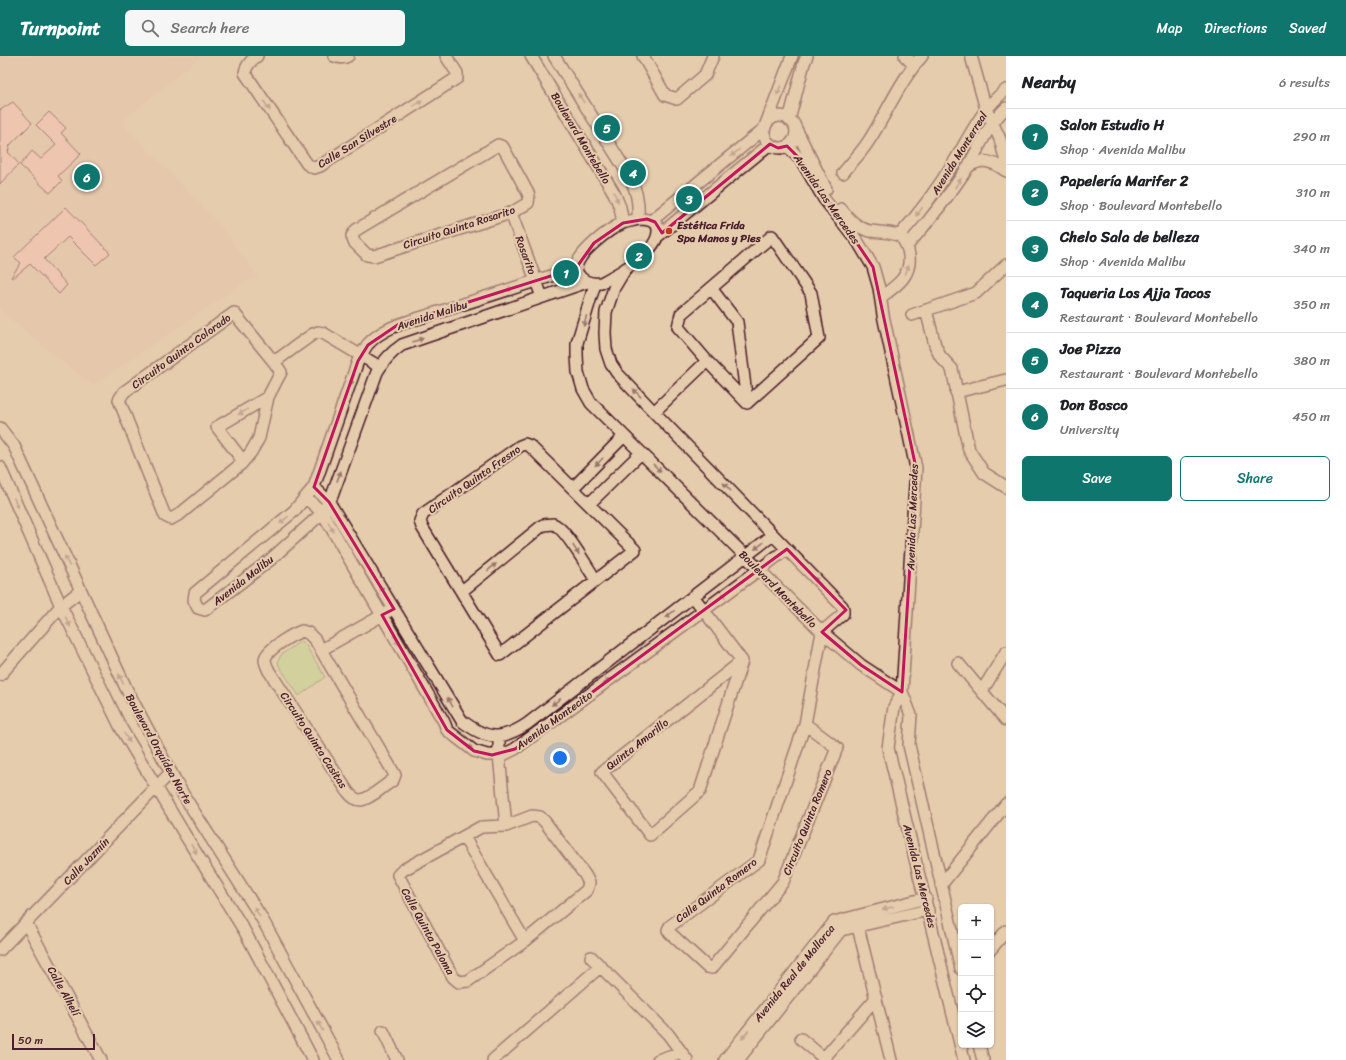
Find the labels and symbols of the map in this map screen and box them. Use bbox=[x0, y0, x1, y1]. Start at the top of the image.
one-way arrow bbox=[776, 85, 782, 97]
street label: Boulevard Montebello bbox=[546, 89, 616, 188]
one-way arrow bbox=[577, 92, 584, 104]
one-way arrow bbox=[413, 99, 423, 107]
one-way arrow bbox=[263, 100, 271, 111]
street label: Avenida Monterreal bbox=[926, 107, 993, 199]
street label: Calle San Silvestre bbox=[314, 109, 401, 173]
pin: 5 bbox=[594, 113, 620, 143]
one-way arrow bbox=[729, 149, 740, 158]
street label: Avenida Las Mercedes bbox=[788, 149, 865, 249]
pin: 4 bbox=[620, 158, 646, 188]
pin: 6 bbox=[74, 162, 100, 192]
one-way arrow bbox=[954, 177, 961, 189]
pin: 3 bbox=[676, 184, 702, 214]
one-way arrow bbox=[613, 192, 619, 203]
street label: Circuito Quinta Rosarito bbox=[401, 200, 518, 255]
one-way arrow bbox=[914, 207, 923, 218]
place label: Estética Frida Spa Manos y Pies bbox=[676, 216, 762, 248]
marker: Estética Frida Spa Manos y Pies bbox=[664, 226, 674, 236]
street label: Rosarito bbox=[510, 233, 542, 278]
pin: 2 bbox=[626, 241, 652, 271]
pin: 1 bbox=[553, 258, 579, 288]
one-way arrow bbox=[904, 263, 910, 275]
one-way arrow bbox=[506, 286, 518, 292]
street label: Avenida Malibu bbox=[393, 295, 470, 336]
street label: Circuito Quinta Colorado bbox=[127, 308, 235, 394]
one-way arrow bbox=[581, 315, 587, 328]
one-way arrow bbox=[413, 336, 425, 342]
one-way arrow bbox=[348, 375, 354, 387]
one-way arrow bbox=[633, 389, 642, 398]
one-way arrow bbox=[237, 409, 249, 416]
street label: Circuito Quinta Fresno bbox=[424, 440, 525, 519]
one-way arrow bbox=[594, 457, 604, 467]
one-way arrow bbox=[652, 463, 662, 473]
street label: Avenida Las Mercedes bbox=[901, 463, 924, 572]
one-way arrow bbox=[337, 469, 343, 481]
one-way arrow bbox=[722, 482, 732, 492]
one-way arrow bbox=[13, 497, 19, 508]
one-way arrow bbox=[279, 516, 290, 524]
one-way arrow bbox=[327, 521, 334, 533]
one-way arrow bbox=[754, 542, 765, 550]
one-way arrow bbox=[572, 545, 580, 555]
street label: Boulevard Montebello bbox=[734, 546, 822, 633]
street label: Avenida Malibu bbox=[208, 550, 278, 611]
one-way arrow bbox=[64, 555, 70, 567]
one-way arrow bbox=[487, 562, 498, 571]
one-way arrow bbox=[813, 576, 822, 586]
one-way arrow bbox=[379, 586, 387, 596]
one-way arrow bbox=[716, 593, 727, 601]
one-way arrow bbox=[665, 610, 675, 618]
one-way arrow bbox=[65, 616, 71, 627]
one-way arrow bbox=[393, 634, 400, 646]
one-way arrow bbox=[118, 673, 124, 685]
one-way arrow bbox=[600, 678, 611, 686]
street label: Avenida Montecito bbox=[511, 686, 597, 755]
street label: Circuito Quinta Casitas bbox=[275, 688, 353, 793]
street label: Boulevard Orquídea Norte bbox=[120, 690, 197, 808]
one-way arrow bbox=[447, 696, 454, 708]
one-way arrow bbox=[550, 698, 561, 706]
street label: Quinta Amarillo bbox=[602, 713, 673, 775]
one-way arrow bbox=[123, 732, 130, 744]
one-way arrow bbox=[462, 742, 473, 751]
your location bbox=[550, 748, 570, 768]
street label: Circuito Quinta Romero bbox=[777, 766, 838, 878]
street label: Avenida Las Mercedes bbox=[897, 821, 942, 931]
street label: Calle Jazmín bbox=[59, 833, 114, 890]
one-way arrow bbox=[190, 843, 197, 855]
street label: Calle Quinta Romero bbox=[671, 853, 762, 928]
street label: Calle Quinta Paloma bbox=[396, 884, 460, 979]
one-way arrow bbox=[882, 905, 894, 911]
one-way arrow bbox=[254, 906, 261, 918]
street label: Avenida Real de Mallorca bbox=[748, 920, 840, 1027]
street label: Calle Alhelí bbox=[42, 963, 86, 1022]
one-way arrow bbox=[317, 1020, 324, 1032]
one-way arrow bbox=[740, 1030, 749, 1041]
scale bar bbox=[12, 1032, 95, 1051]

